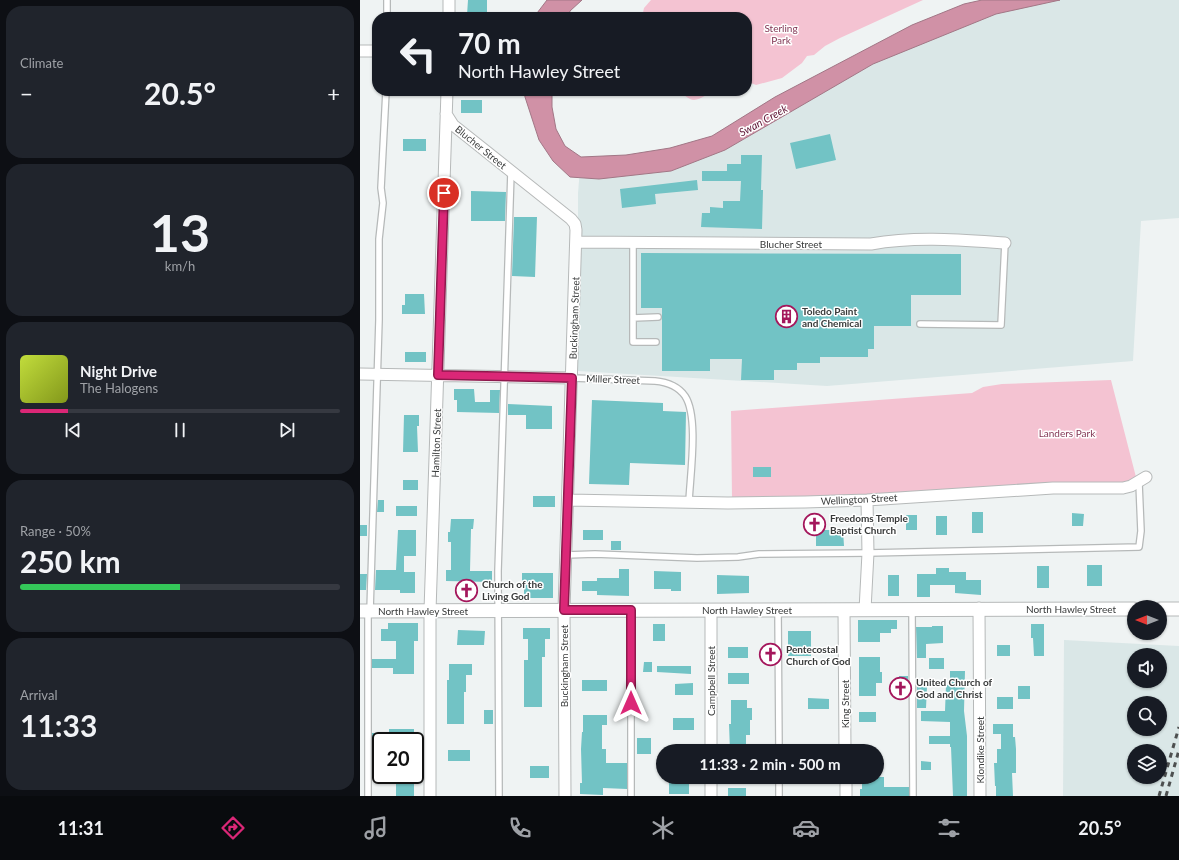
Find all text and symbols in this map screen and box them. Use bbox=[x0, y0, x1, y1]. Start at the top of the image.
park label: Sterling Park bbox=[764, 22, 798, 46]
text: 70 m bbox=[458, 26, 521, 60]
icon: left bbox=[392, 28, 444, 80]
text: Climate bbox=[20, 55, 63, 71]
text: North Hawley Street bbox=[458, 60, 620, 82]
text: 20.5° bbox=[144, 75, 216, 111]
text: − bbox=[20, 80, 33, 107]
text: + bbox=[327, 80, 340, 107]
water label: Swan Creek bbox=[737, 101, 790, 139]
street label: Blucher Street bbox=[453, 123, 509, 172]
pin bbox=[427, 176, 461, 210]
icon: arrive bbox=[433, 182, 455, 204]
text: 13 bbox=[150, 201, 210, 263]
street label: Blucher Street bbox=[760, 238, 823, 250]
text: km/h bbox=[165, 258, 195, 274]
street label: Buckingham Street bbox=[567, 276, 581, 360]
building icon: Toledo Paint and Chemical bbox=[774, 304, 800, 330]
place label: Toledo Paint and Chemical bbox=[802, 305, 862, 329]
text: Night Drive bbox=[80, 362, 157, 380]
street label: Miller Street bbox=[586, 372, 641, 386]
text: The Halogens bbox=[80, 380, 158, 396]
street label: Hamilton Street bbox=[429, 408, 443, 478]
icon: previous bbox=[62, 419, 84, 441]
icon: pause bbox=[169, 419, 191, 441]
icon: next bbox=[276, 419, 298, 441]
park label: Landers Park bbox=[1039, 427, 1096, 439]
street label: Wellington Street bbox=[820, 491, 898, 507]
church icon: Freedoms Temple Baptist Church bbox=[801, 511, 827, 537]
place label: Freedoms Temple Baptist Church bbox=[830, 512, 909, 536]
text: Range · 50% bbox=[20, 523, 91, 539]
text: 250 km bbox=[20, 543, 121, 579]
church icon: Church of the Living God bbox=[453, 577, 479, 603]
place label: Church of the Living God bbox=[482, 578, 543, 602]
north arrow bbox=[1127, 600, 1167, 640]
map controls bbox=[1127, 600, 1167, 784]
street label: North Hawley Street bbox=[1026, 603, 1116, 615]
street label: North Hawley Street bbox=[702, 604, 792, 616]
street label: North Hawley Street bbox=[378, 605, 468, 617]
street label: Buckingham Street bbox=[558, 624, 570, 707]
church icon: Pentecostal Church of God bbox=[757, 642, 783, 668]
place label: Pentecostal Church of God bbox=[786, 643, 851, 667]
street label: Campbell Street bbox=[705, 646, 717, 716]
button: sound bbox=[1127, 648, 1167, 688]
church icon: United Church of God and Christ bbox=[888, 675, 914, 701]
place label: United Church of God and Christ bbox=[916, 676, 993, 700]
street label: King Street bbox=[839, 679, 851, 728]
position arrow bbox=[610, 682, 652, 724]
text: Arrival bbox=[20, 687, 57, 703]
button: search bbox=[1127, 696, 1167, 736]
text: 11:33 bbox=[20, 707, 97, 743]
street label: Klondike Street bbox=[974, 716, 986, 784]
speed limit sign: 20 bbox=[372, 732, 424, 784]
button: layers bbox=[1127, 744, 1167, 784]
text: 11:33 · 2 min · 500 m bbox=[700, 755, 840, 773]
icon: directions bbox=[219, 814, 247, 842]
icon: music bbox=[362, 814, 390, 842]
icon: phone bbox=[506, 814, 534, 842]
icon: climate bbox=[649, 814, 677, 842]
icon: car bbox=[792, 814, 820, 842]
icon: filters bbox=[935, 814, 963, 842]
text: 11:31 bbox=[58, 817, 104, 839]
text: 20.5° bbox=[1078, 817, 1121, 839]

